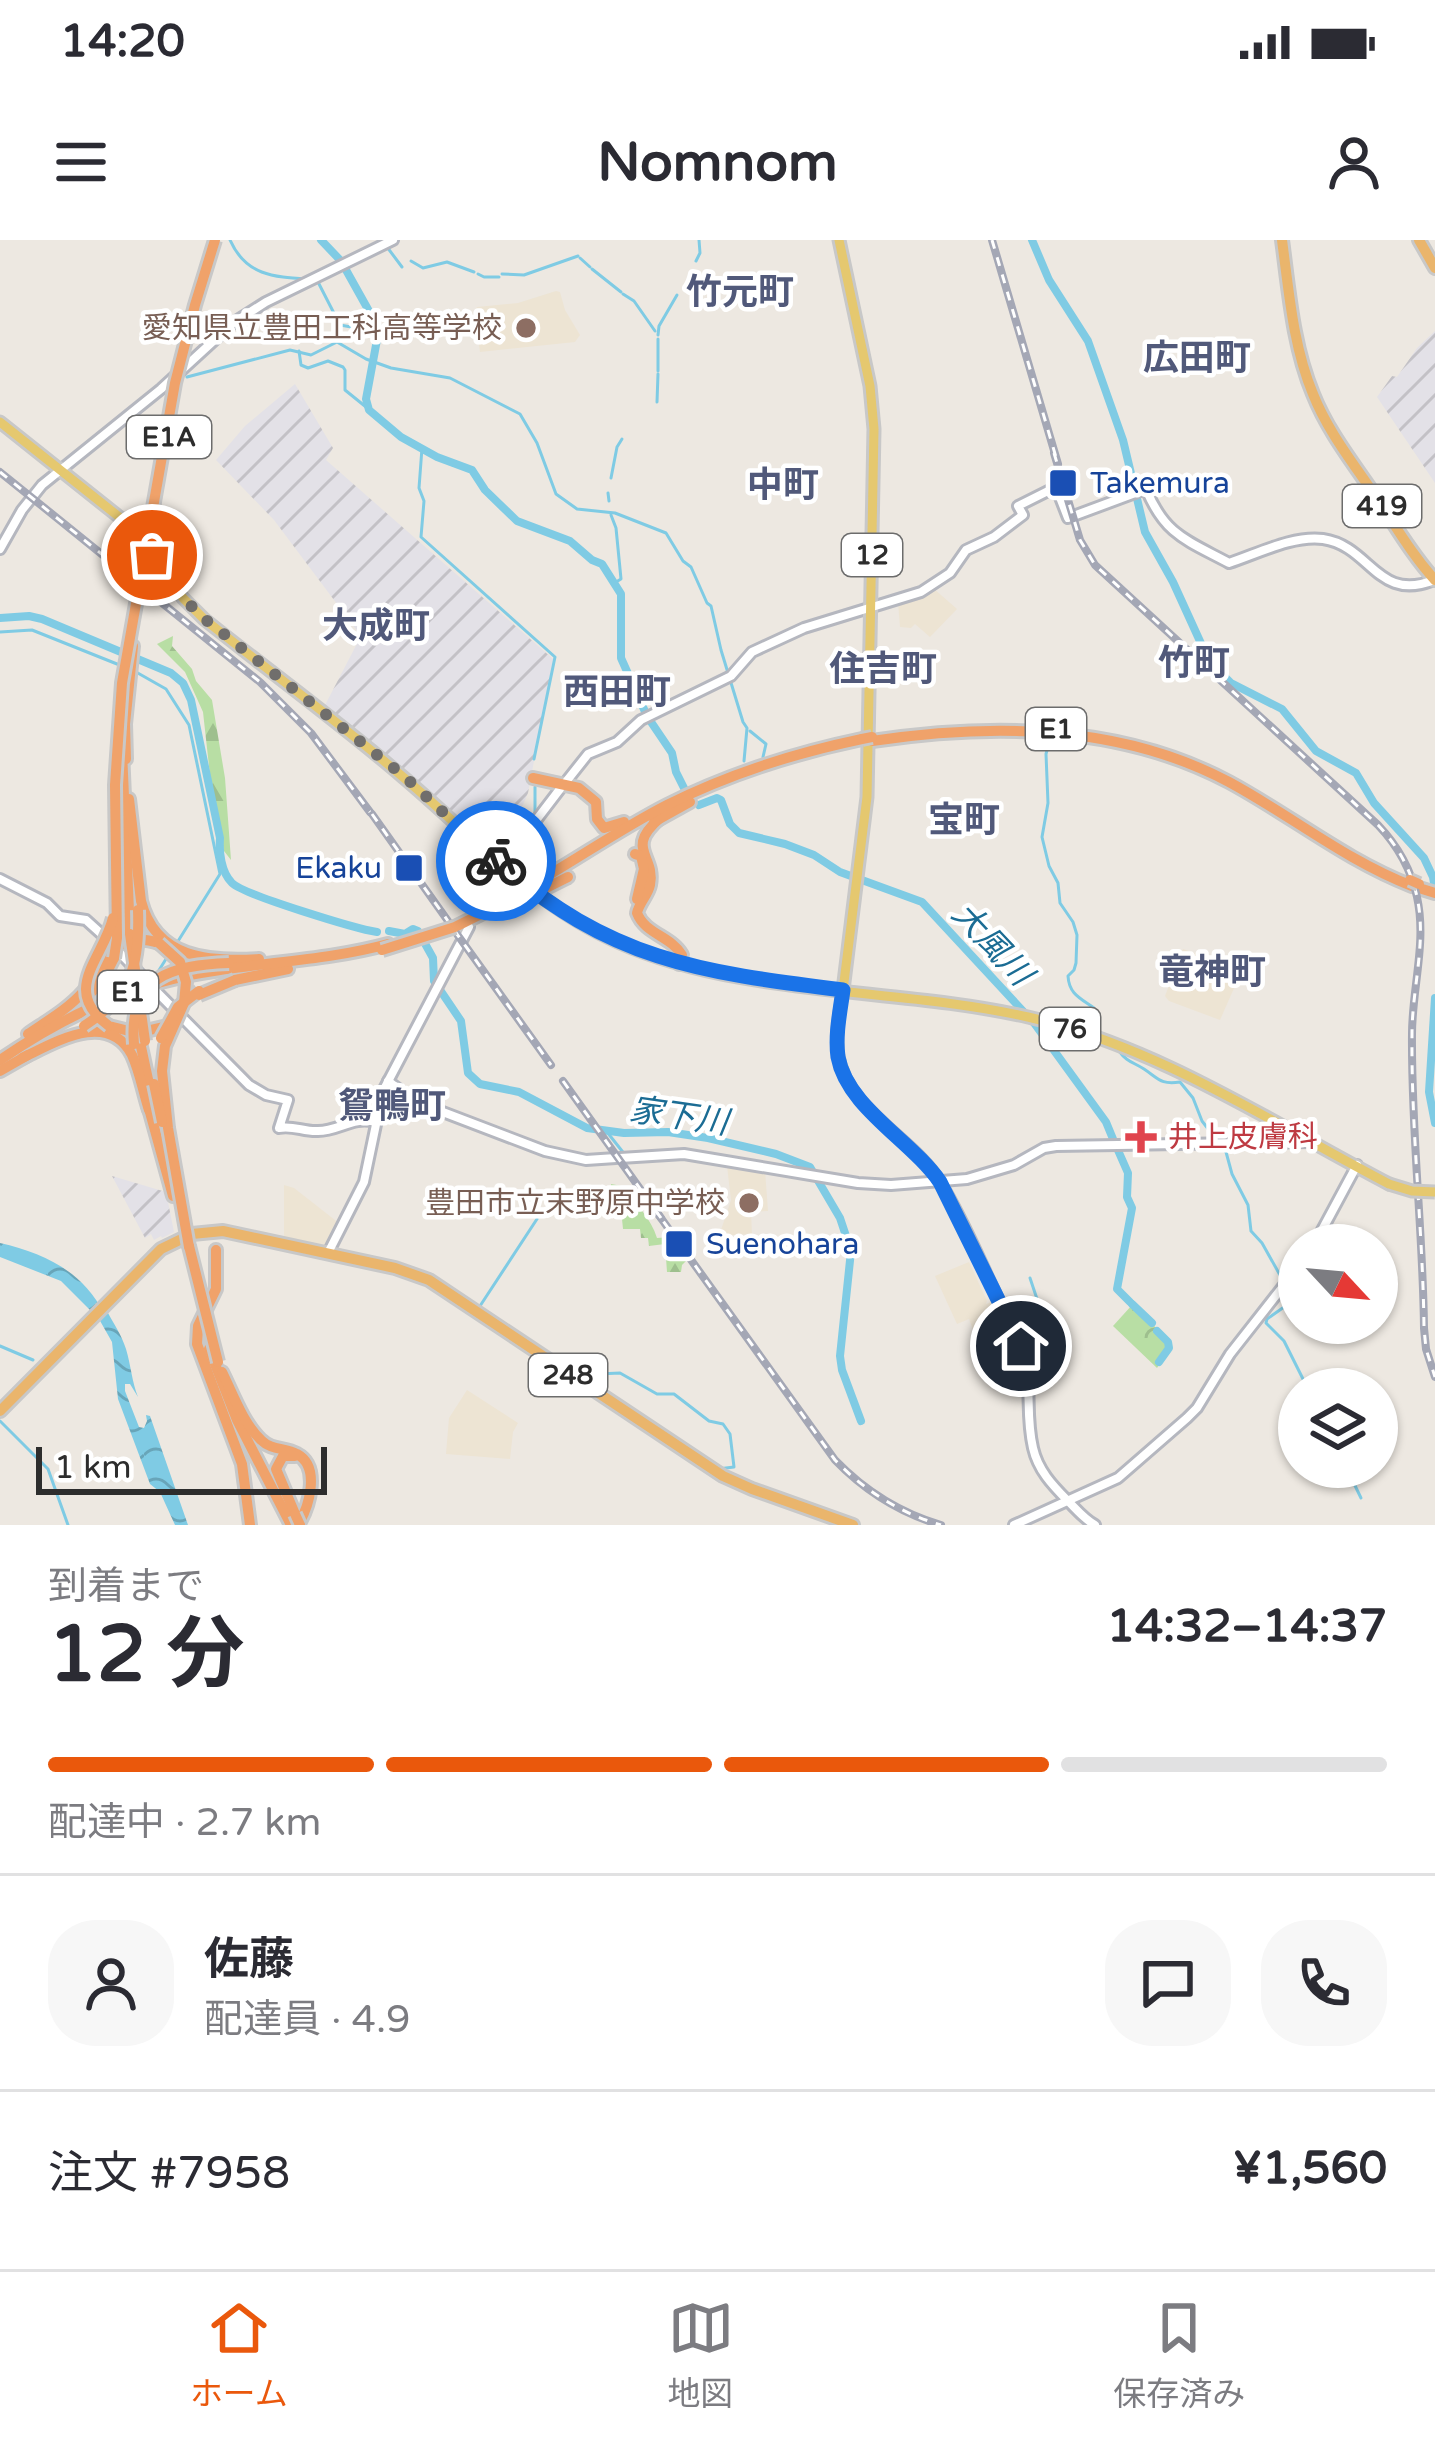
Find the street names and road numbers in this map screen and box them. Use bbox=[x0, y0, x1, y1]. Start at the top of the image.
road number: E1A bbox=[127, 416, 211, 458]
road number: 419 bbox=[1343, 485, 1421, 527]
road number: 12 bbox=[842, 534, 902, 576]
road number: E1 bbox=[1026, 708, 1086, 750]
road number: E1 bbox=[98, 971, 158, 1013]
road number: 76 bbox=[1040, 1008, 1100, 1050]
road number: 248 bbox=[529, 1354, 607, 1396]

